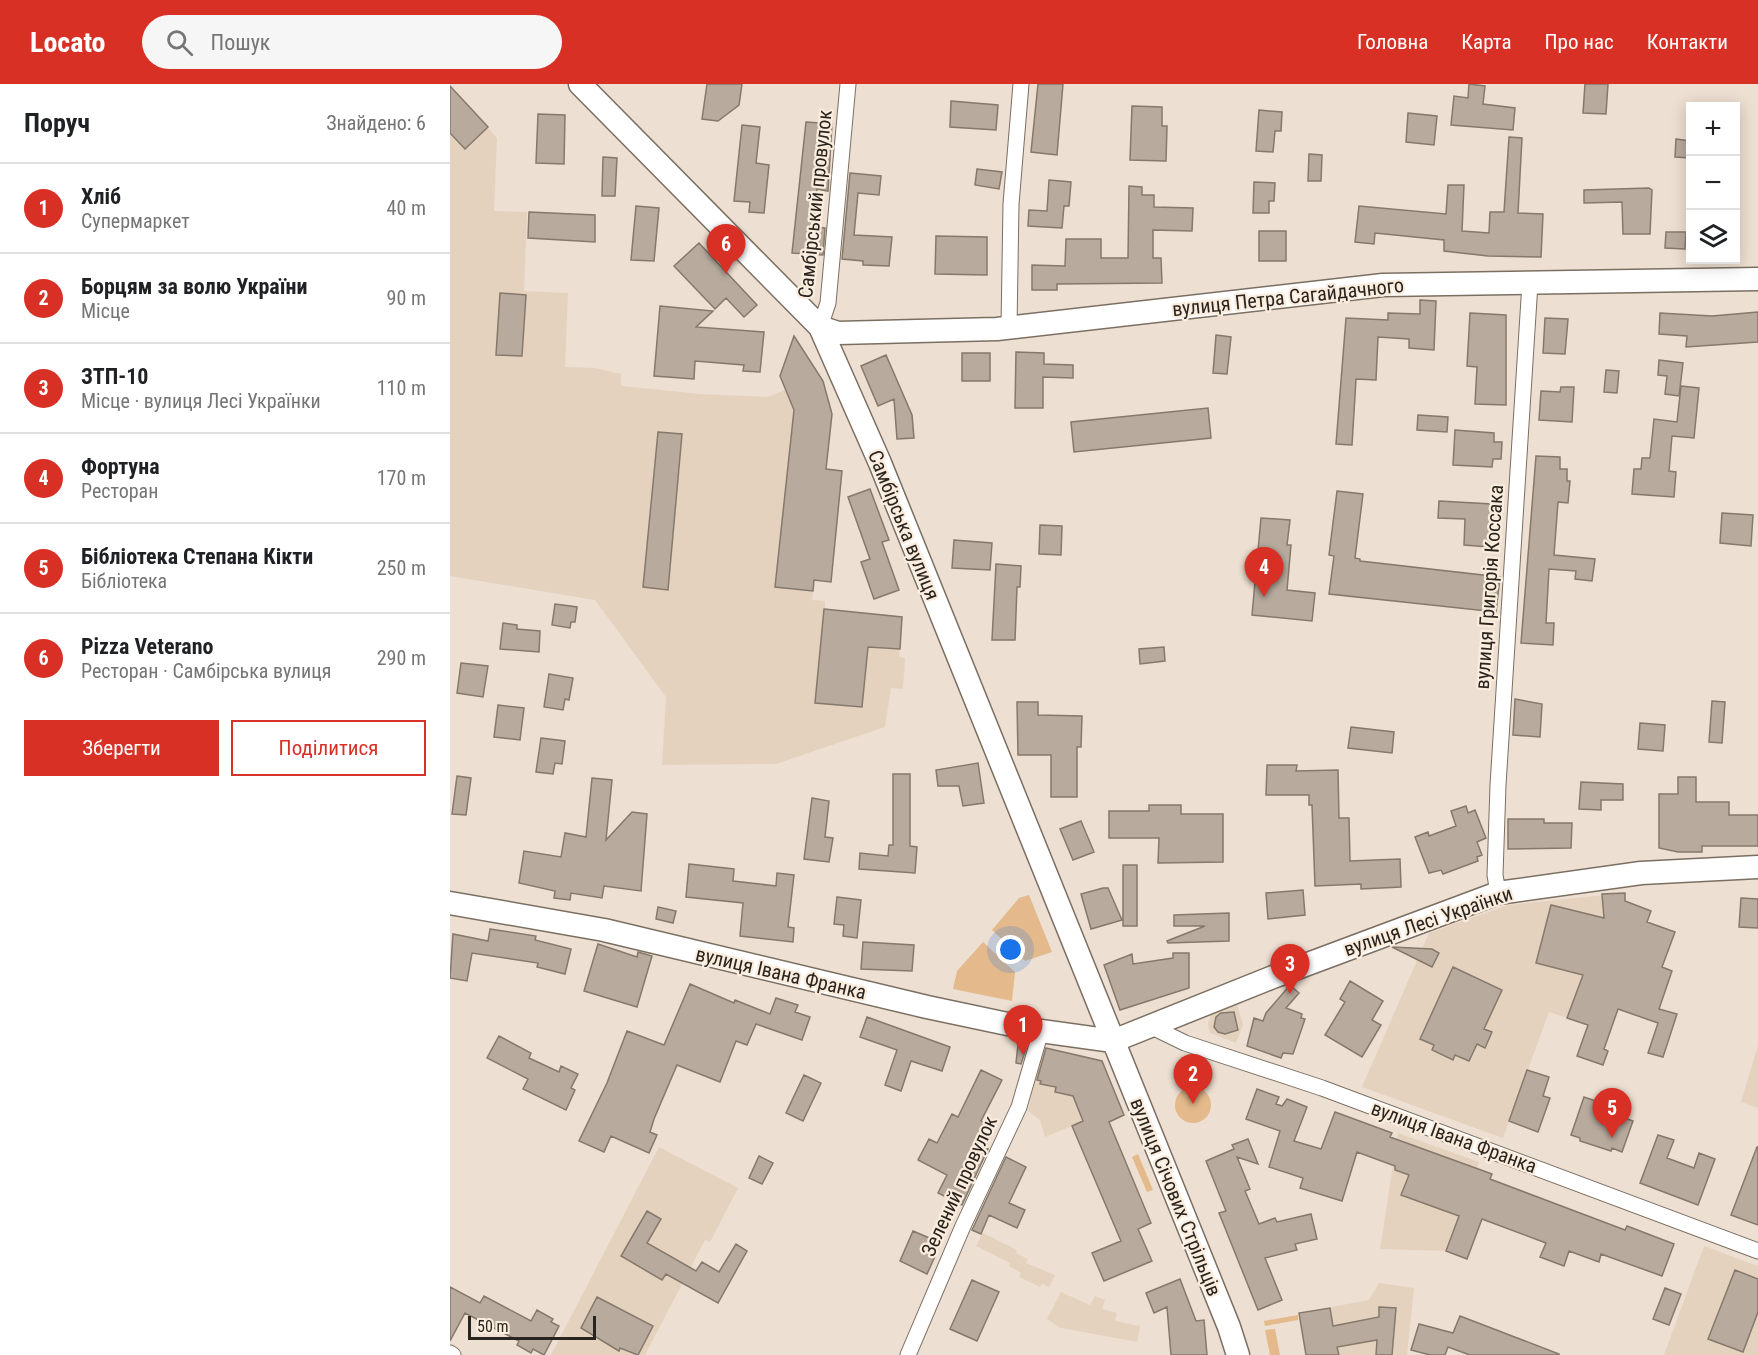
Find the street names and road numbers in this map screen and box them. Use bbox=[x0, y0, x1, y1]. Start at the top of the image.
street label: Самбірський провулок bbox=[793, 108, 837, 299]
street label: вулиця Петра Сагайдачного bbox=[1171, 273, 1405, 321]
street label: Самбірська вулиця bbox=[863, 447, 945, 603]
street label: вулиця Григорія Коссака bbox=[1470, 484, 1508, 690]
street label: вулиця Лесі Українки bbox=[1340, 881, 1516, 961]
street label: вулиця Івана Франка bbox=[693, 942, 869, 1004]
street label: вулиця Січових Стрільців bbox=[1125, 1094, 1227, 1300]
street label: вулиця Івана Франка bbox=[1368, 1096, 1540, 1178]
street label: Зелений провулок bbox=[916, 1112, 1002, 1260]

